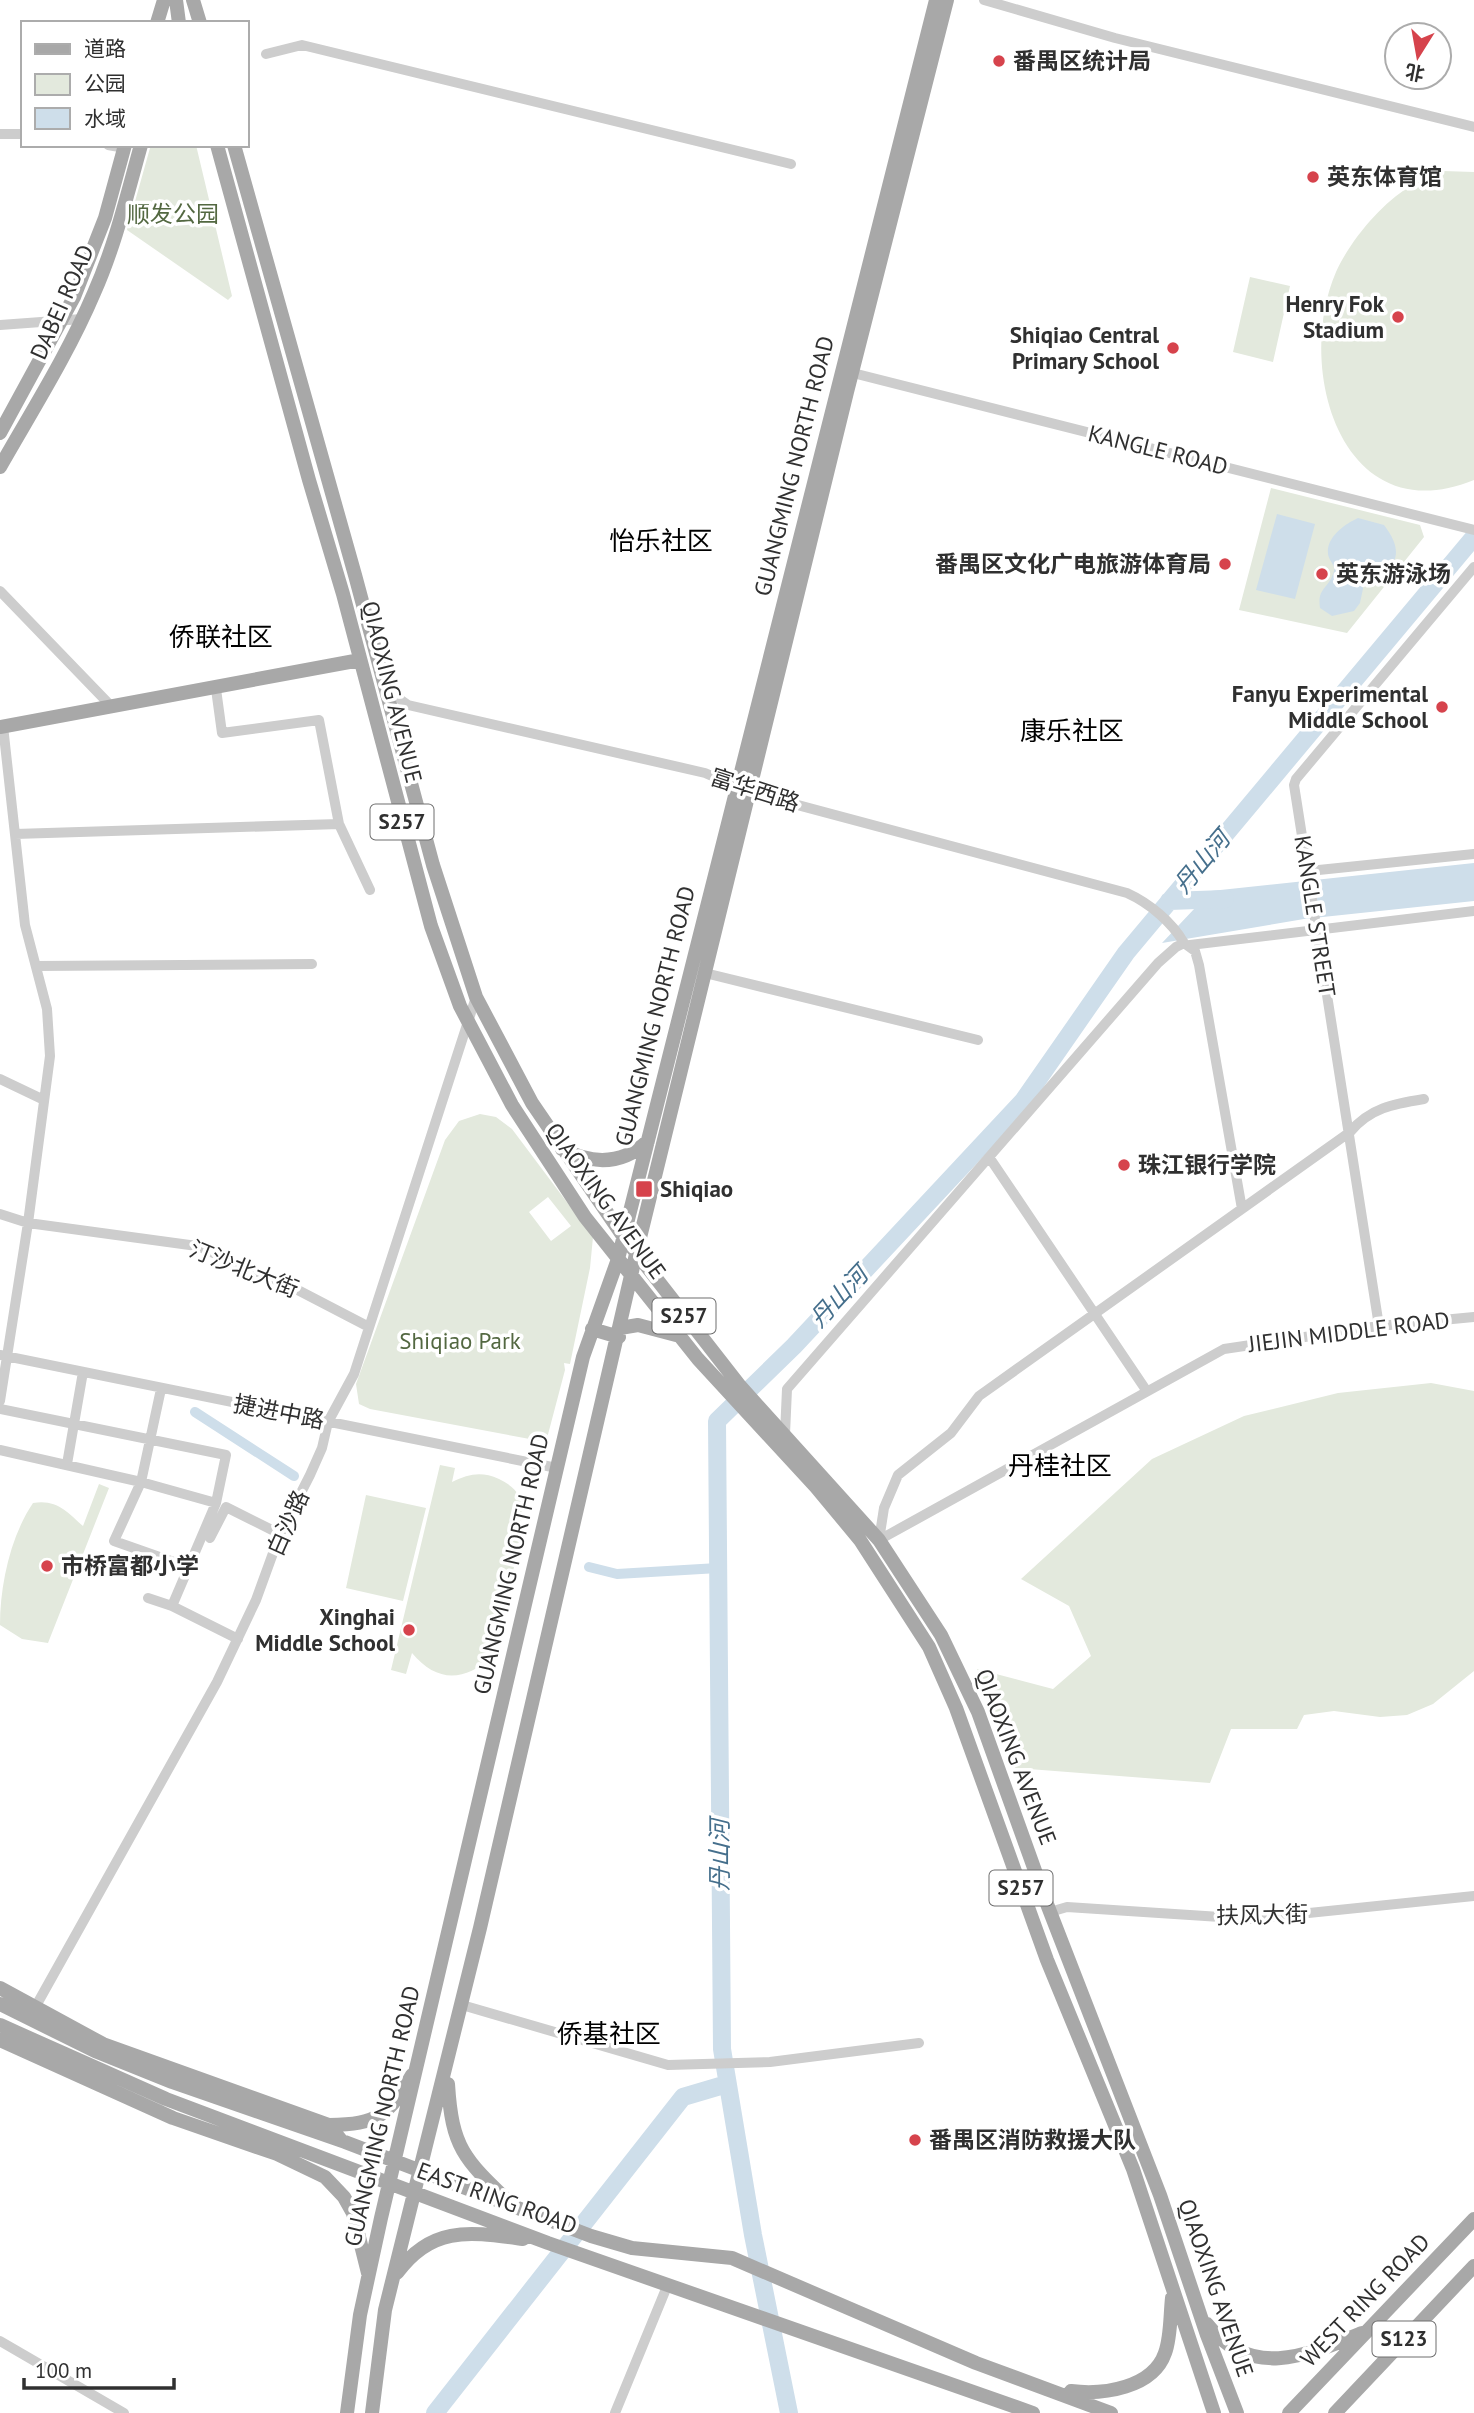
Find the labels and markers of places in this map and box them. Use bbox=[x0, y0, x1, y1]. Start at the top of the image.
place label: 番禺区统计局 bbox=[1013, 46, 1151, 75]
marker: 番禺区统计局 bbox=[991, 53, 1007, 69]
place label: 英东体育馆 bbox=[1327, 162, 1442, 191]
marker: 英东体育馆 bbox=[1305, 169, 1321, 185]
place label: Henry Fok Stadium bbox=[1285, 289, 1385, 344]
marker: Henry Fok Stadium bbox=[1390, 309, 1406, 325]
place label: Shiqiao Central Primary School bbox=[1010, 320, 1159, 375]
marker: Shiqiao Central Primary School bbox=[1165, 340, 1181, 356]
place label: 番禺区文化广电旅游体育局 bbox=[935, 549, 1211, 578]
marker: 番禺区文化广电旅游体育局 bbox=[1217, 556, 1233, 572]
place label: 英东游泳场 bbox=[1336, 559, 1451, 588]
marker: 英东游泳场 bbox=[1314, 566, 1330, 582]
place label: Fanyu Experimental Middle School bbox=[1232, 679, 1428, 734]
marker: Fanyu Experimental Middle School bbox=[1434, 699, 1450, 715]
place label: 珠江银行学院 bbox=[1138, 1150, 1276, 1179]
marker: 珠江银行学院 bbox=[1116, 1157, 1132, 1173]
place label: Shiqiao bbox=[660, 1174, 733, 1203]
marker: Shiqiao bbox=[634, 1179, 654, 1199]
place label: 市桥富都小学 bbox=[61, 1551, 199, 1580]
marker: 市桥富都小学 bbox=[39, 1558, 55, 1574]
place label: Xinghai Middle School bbox=[255, 1602, 395, 1657]
marker: Xinghai Middle School bbox=[401, 1622, 417, 1638]
place label: 番禺区消防救援大队 bbox=[929, 2125, 1136, 2154]
marker: 番禺区消防救援大队 bbox=[907, 2132, 923, 2148]

